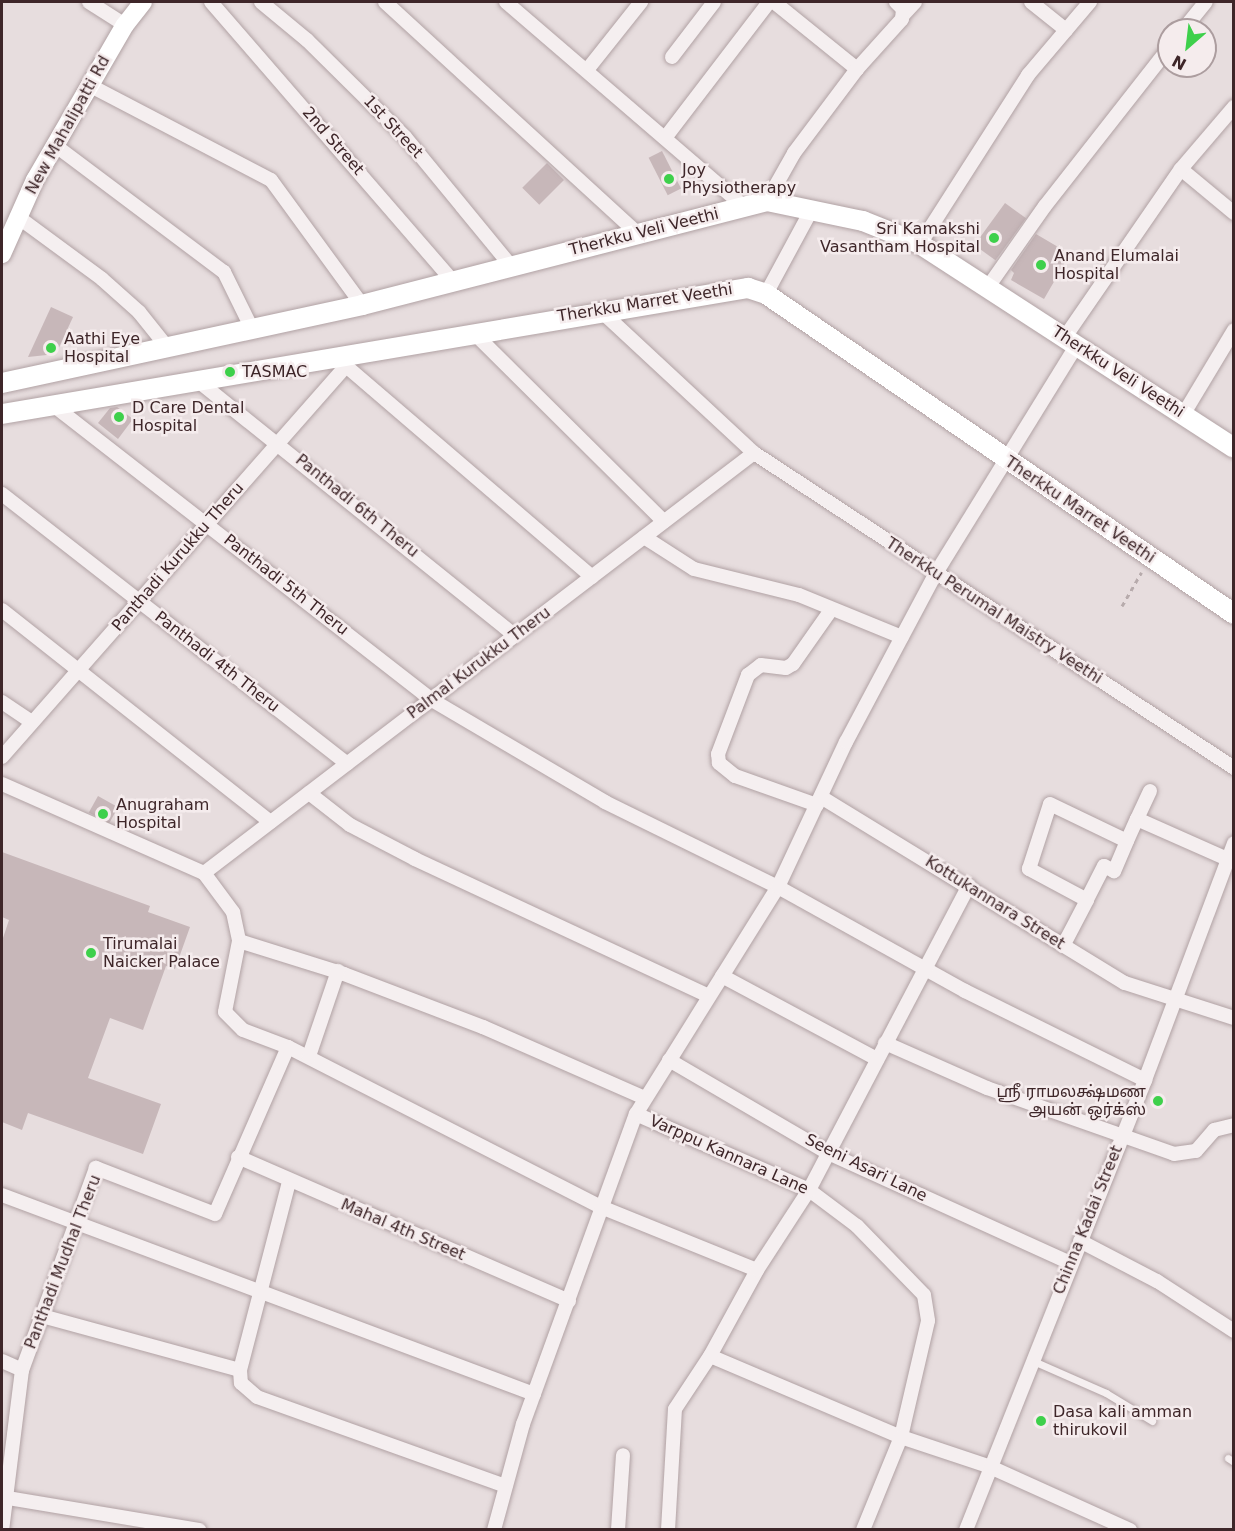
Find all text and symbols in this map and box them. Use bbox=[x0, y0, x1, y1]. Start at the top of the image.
north arrow bbox=[1157, 18, 1217, 78]
text: N bbox=[1169, 51, 1190, 74]
street label: New Mahalipatti Rd bbox=[22, 52, 114, 198]
street label: 1st Street bbox=[359, 92, 427, 162]
street label: 2nd Street bbox=[298, 103, 368, 179]
place label: Joy Physiotherapy bbox=[682, 160, 796, 198]
marker: Joy Physiotherapy bbox=[660, 170, 678, 188]
street label: Therkku Veli Veethi bbox=[567, 204, 721, 260]
place label: Sri Kamakshi Vasantham Hospital bbox=[820, 219, 980, 257]
marker: Sri Kamakshi Vasantham Hospital bbox=[985, 229, 1003, 247]
place label: Anand Elumalai Hospital bbox=[1054, 246, 1179, 284]
marker: Anand Elumalai Hospital bbox=[1032, 256, 1050, 274]
street label: Therkku Marret Veethi bbox=[556, 280, 734, 326]
street label: Therkku Veli Veethi bbox=[1048, 322, 1188, 422]
place label: Aathi Eye Hospital bbox=[64, 329, 140, 367]
marker: Aathi Eye Hospital bbox=[42, 339, 60, 357]
place label: TASMAC bbox=[242, 362, 307, 382]
marker: TASMAC bbox=[223, 365, 237, 379]
place label: D Care Dental Hospital bbox=[132, 398, 244, 436]
marker: D Care Dental Hospital bbox=[110, 408, 128, 426]
street label: Panthadi 6th Theru bbox=[292, 450, 422, 562]
street label: Therkku Marret Veethi bbox=[1001, 453, 1159, 567]
street label: Panthadi Kurukku Theru bbox=[108, 479, 248, 635]
street label: Panthadi 5th Theru bbox=[220, 530, 352, 640]
street label: Therkku Perumal Maistry Veethi bbox=[882, 534, 1106, 688]
street label: Palmal Kurukku Theru bbox=[404, 603, 554, 723]
street label: Panthadi 4th Theru bbox=[151, 607, 283, 717]
place label: Anugraham Hospital bbox=[116, 795, 209, 833]
marker: Anugraham Hospital bbox=[94, 805, 112, 823]
street label: Kottukannara Street bbox=[922, 852, 1068, 954]
place label: Tirumalai Naicker Palace bbox=[103, 934, 220, 972]
marker: Tirumalai Naicker Palace bbox=[84, 946, 98, 960]
place label: ஶ்ரீ ராமலக்ஷ்மண அயன் ஒர்க்ஸ் bbox=[997, 1082, 1146, 1120]
marker: ஶ்ரீ ராமலக்ஷ்மண அயன் ஒர்க்ஸ் bbox=[1151, 1094, 1165, 1108]
street label: Varppu Kannara Lane bbox=[647, 1111, 811, 1199]
street label: Seeni Asari Lane bbox=[802, 1130, 930, 1206]
street label: Chinna Kadai Street bbox=[1049, 1143, 1127, 1297]
street label: Panthadi Mudhal Theru bbox=[21, 1172, 105, 1352]
street label: Mahal 4th Street bbox=[338, 1195, 468, 1265]
place label: Dasa kali amman thirukovil bbox=[1053, 1402, 1192, 1440]
marker: Dasa kali amman thirukovil bbox=[1034, 1414, 1048, 1428]

